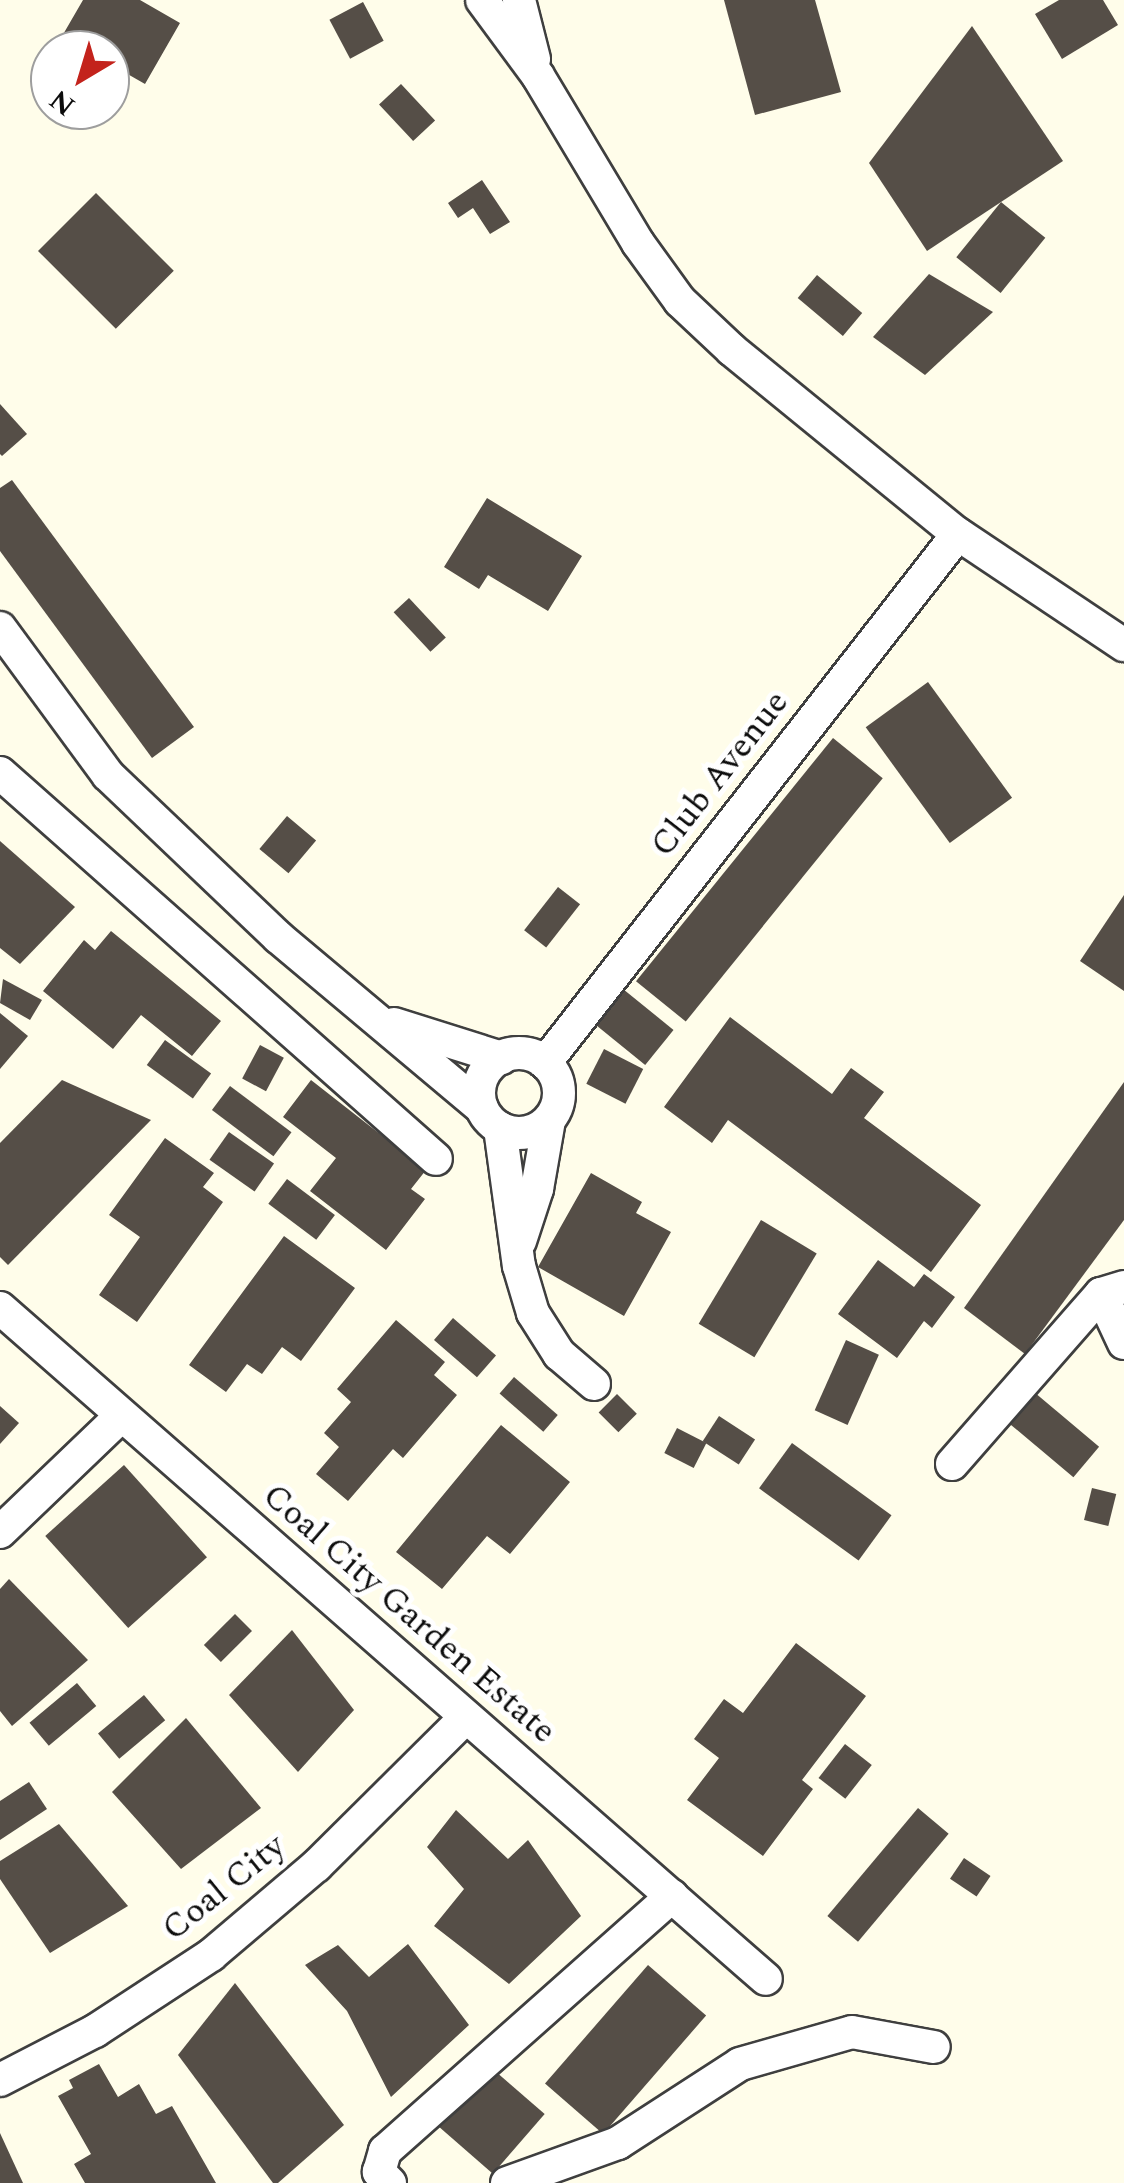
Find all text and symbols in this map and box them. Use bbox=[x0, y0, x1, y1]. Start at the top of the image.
north arrow bbox=[30, 30, 130, 130]
text: N bbox=[40, 78, 85, 126]
street label: Club Avenue bbox=[642, 683, 798, 865]
street label: Coal City Garden Estate bbox=[254, 1475, 564, 1753]
street label: Coal City bbox=[154, 1826, 294, 1950]

